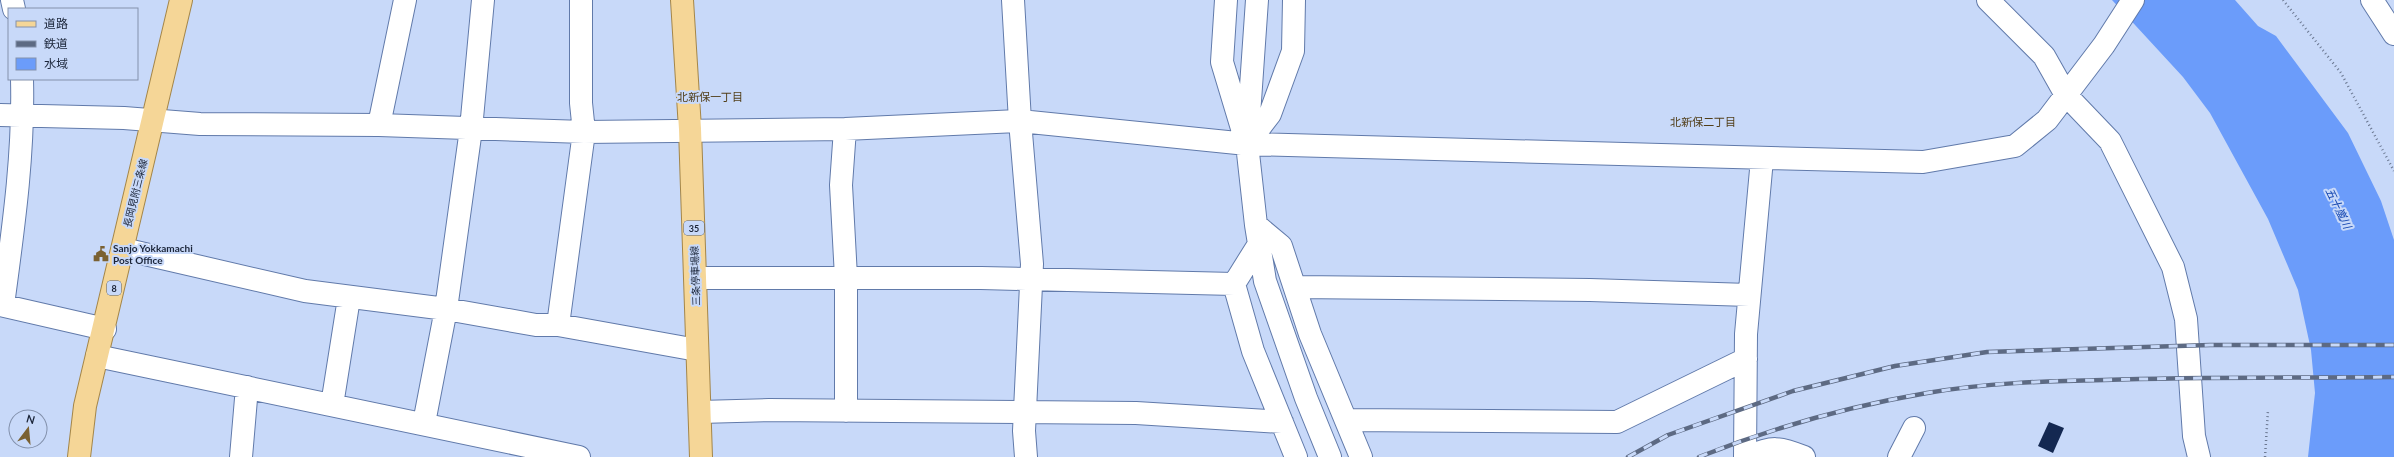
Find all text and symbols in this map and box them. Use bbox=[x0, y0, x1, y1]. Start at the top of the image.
legend bbox=[8, 8, 138, 80]
text: 道路 bbox=[44, 16, 68, 31]
text: 鉄道 bbox=[44, 36, 68, 51]
text: 水域 bbox=[44, 56, 68, 71]
district label: 北新保一丁目 bbox=[677, 90, 743, 103]
district label: 北新保二丁目 bbox=[1670, 115, 1736, 128]
street label: 長岡見附三条線 bbox=[121, 158, 149, 228]
water label: 五十嵐川 bbox=[2324, 185, 2355, 232]
road number: 35 bbox=[684, 221, 704, 235]
place label: Sanjo Yokkamachi Post Office bbox=[113, 242, 193, 266]
public building icon: Sanjo Yokkamachi Post Office bbox=[92, 245, 110, 263]
street label: 三条停車場線 bbox=[688, 246, 702, 306]
road number: 8 bbox=[107, 281, 121, 295]
north arrow bbox=[8, 409, 48, 449]
text: N bbox=[25, 411, 37, 426]

